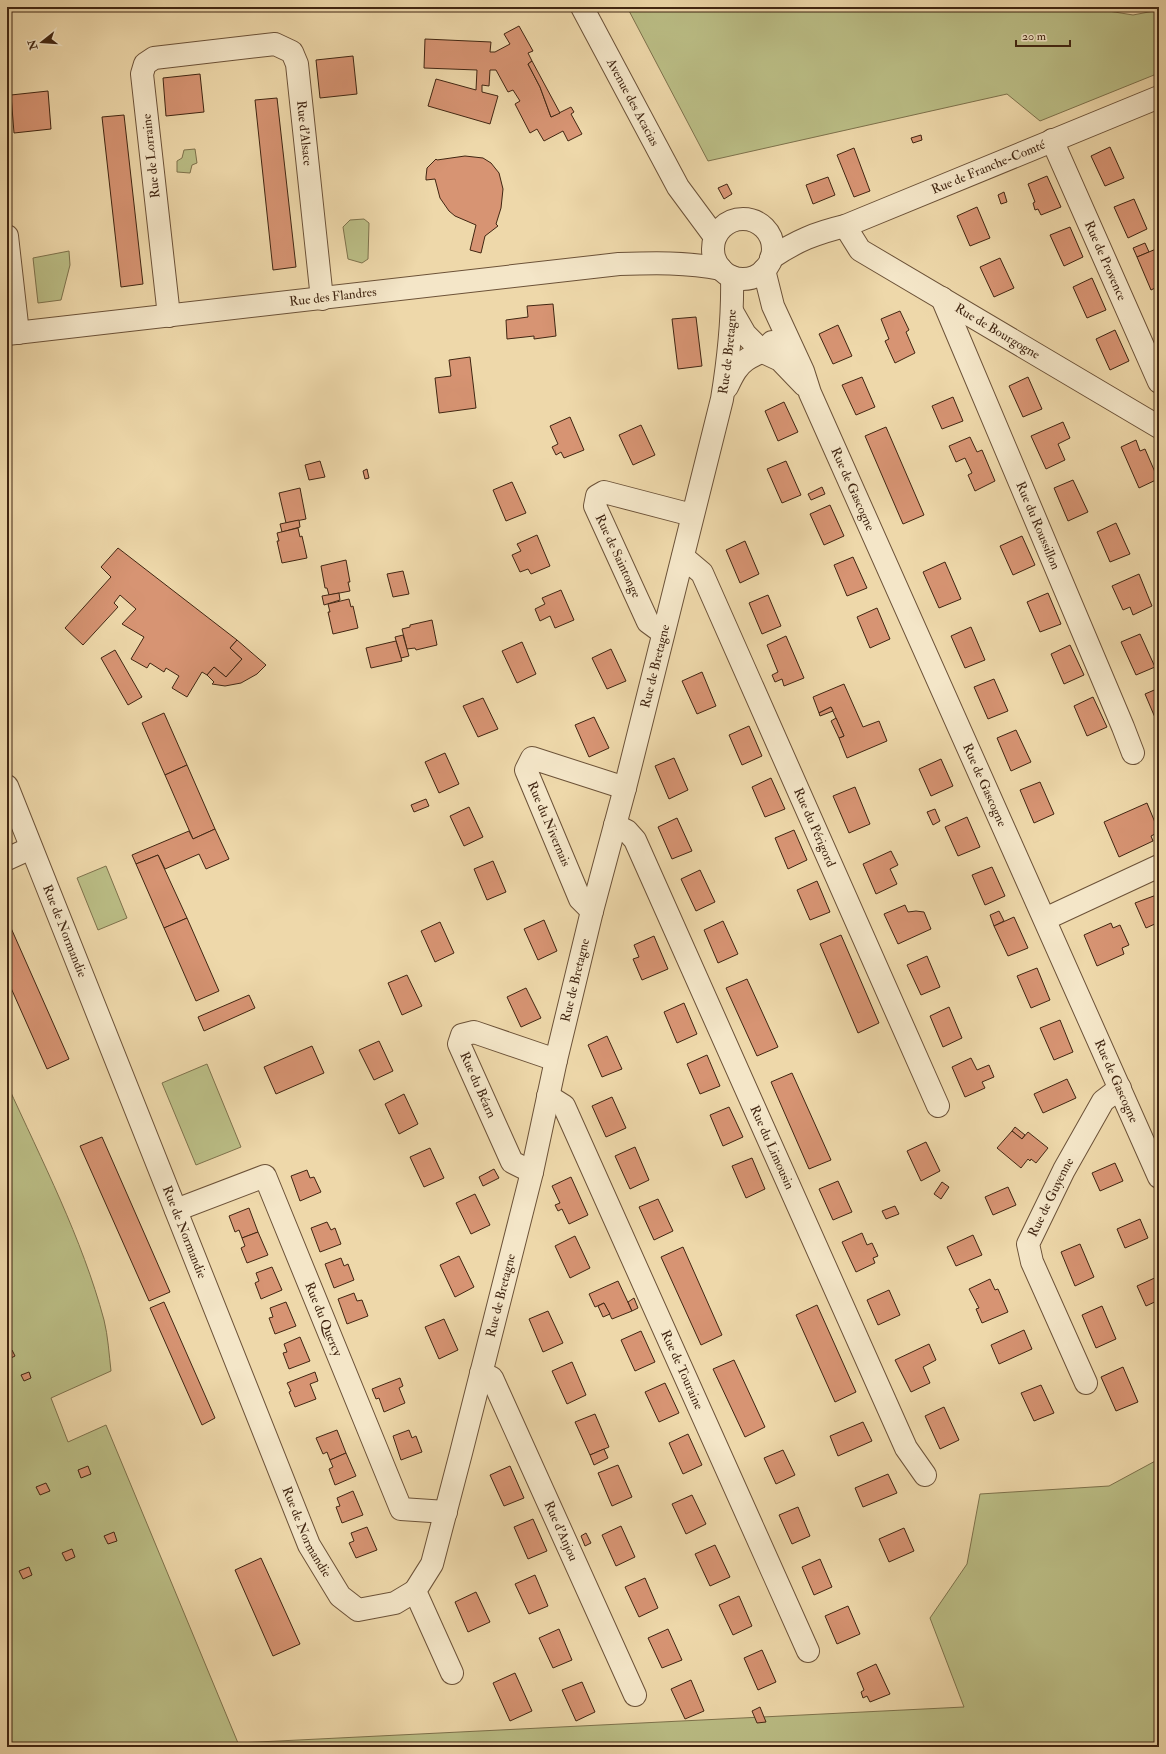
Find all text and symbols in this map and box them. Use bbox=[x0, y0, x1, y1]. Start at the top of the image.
north arrow bbox=[22, 22, 62, 62]
scale bar bbox=[1016, 22, 1070, 48]
text: 20 m bbox=[1022, 29, 1047, 44]
text: N bbox=[25, 37, 41, 52]
street label: Avenue des Acacias bbox=[602, 55, 663, 149]
street label: Rue d'Alsace bbox=[293, 100, 316, 167]
street label: Rue de Lorraine bbox=[139, 112, 163, 199]
street label: Rue de Franche-Comté bbox=[929, 136, 1048, 198]
street label: Rue de Provence bbox=[1081, 218, 1130, 304]
street label: Rue des Flandres bbox=[288, 284, 378, 310]
street label: Rue de Bourgogne bbox=[952, 300, 1043, 363]
street label: Rue de Bretagne bbox=[715, 308, 740, 395]
street label: Rue de Gascogne bbox=[827, 445, 879, 534]
street label: Rue du Roussillon bbox=[1012, 479, 1064, 572]
street label: Rue de Saintonge bbox=[592, 512, 645, 601]
street label: Rue de Bretagne bbox=[637, 622, 674, 710]
street label: Rue de Gascogne bbox=[959, 741, 1010, 830]
street label: Rue du Nivernais bbox=[524, 779, 574, 869]
street label: Rue du Périgord bbox=[790, 785, 839, 870]
street label: Rue de Normandie bbox=[39, 882, 91, 980]
street label: Rue de Bretagne bbox=[557, 936, 593, 1024]
street label: Rue de Gascogne bbox=[1091, 1037, 1142, 1126]
street label: Rue du Béarn bbox=[456, 1049, 500, 1121]
street label: Rue du Limousin bbox=[746, 1103, 798, 1192]
street label: Rue de Guyenne bbox=[1025, 1154, 1078, 1239]
street label: Rue de Normandie bbox=[159, 1183, 210, 1281]
street label: Rue de Bretagne bbox=[483, 1252, 519, 1339]
street label: Rue du Quercy bbox=[301, 1280, 346, 1359]
street label: Rue de Touraine bbox=[657, 1328, 707, 1413]
street label: Rue de Normandie bbox=[279, 1484, 335, 1581]
street label: Rue d'Anjou bbox=[541, 1498, 582, 1564]

